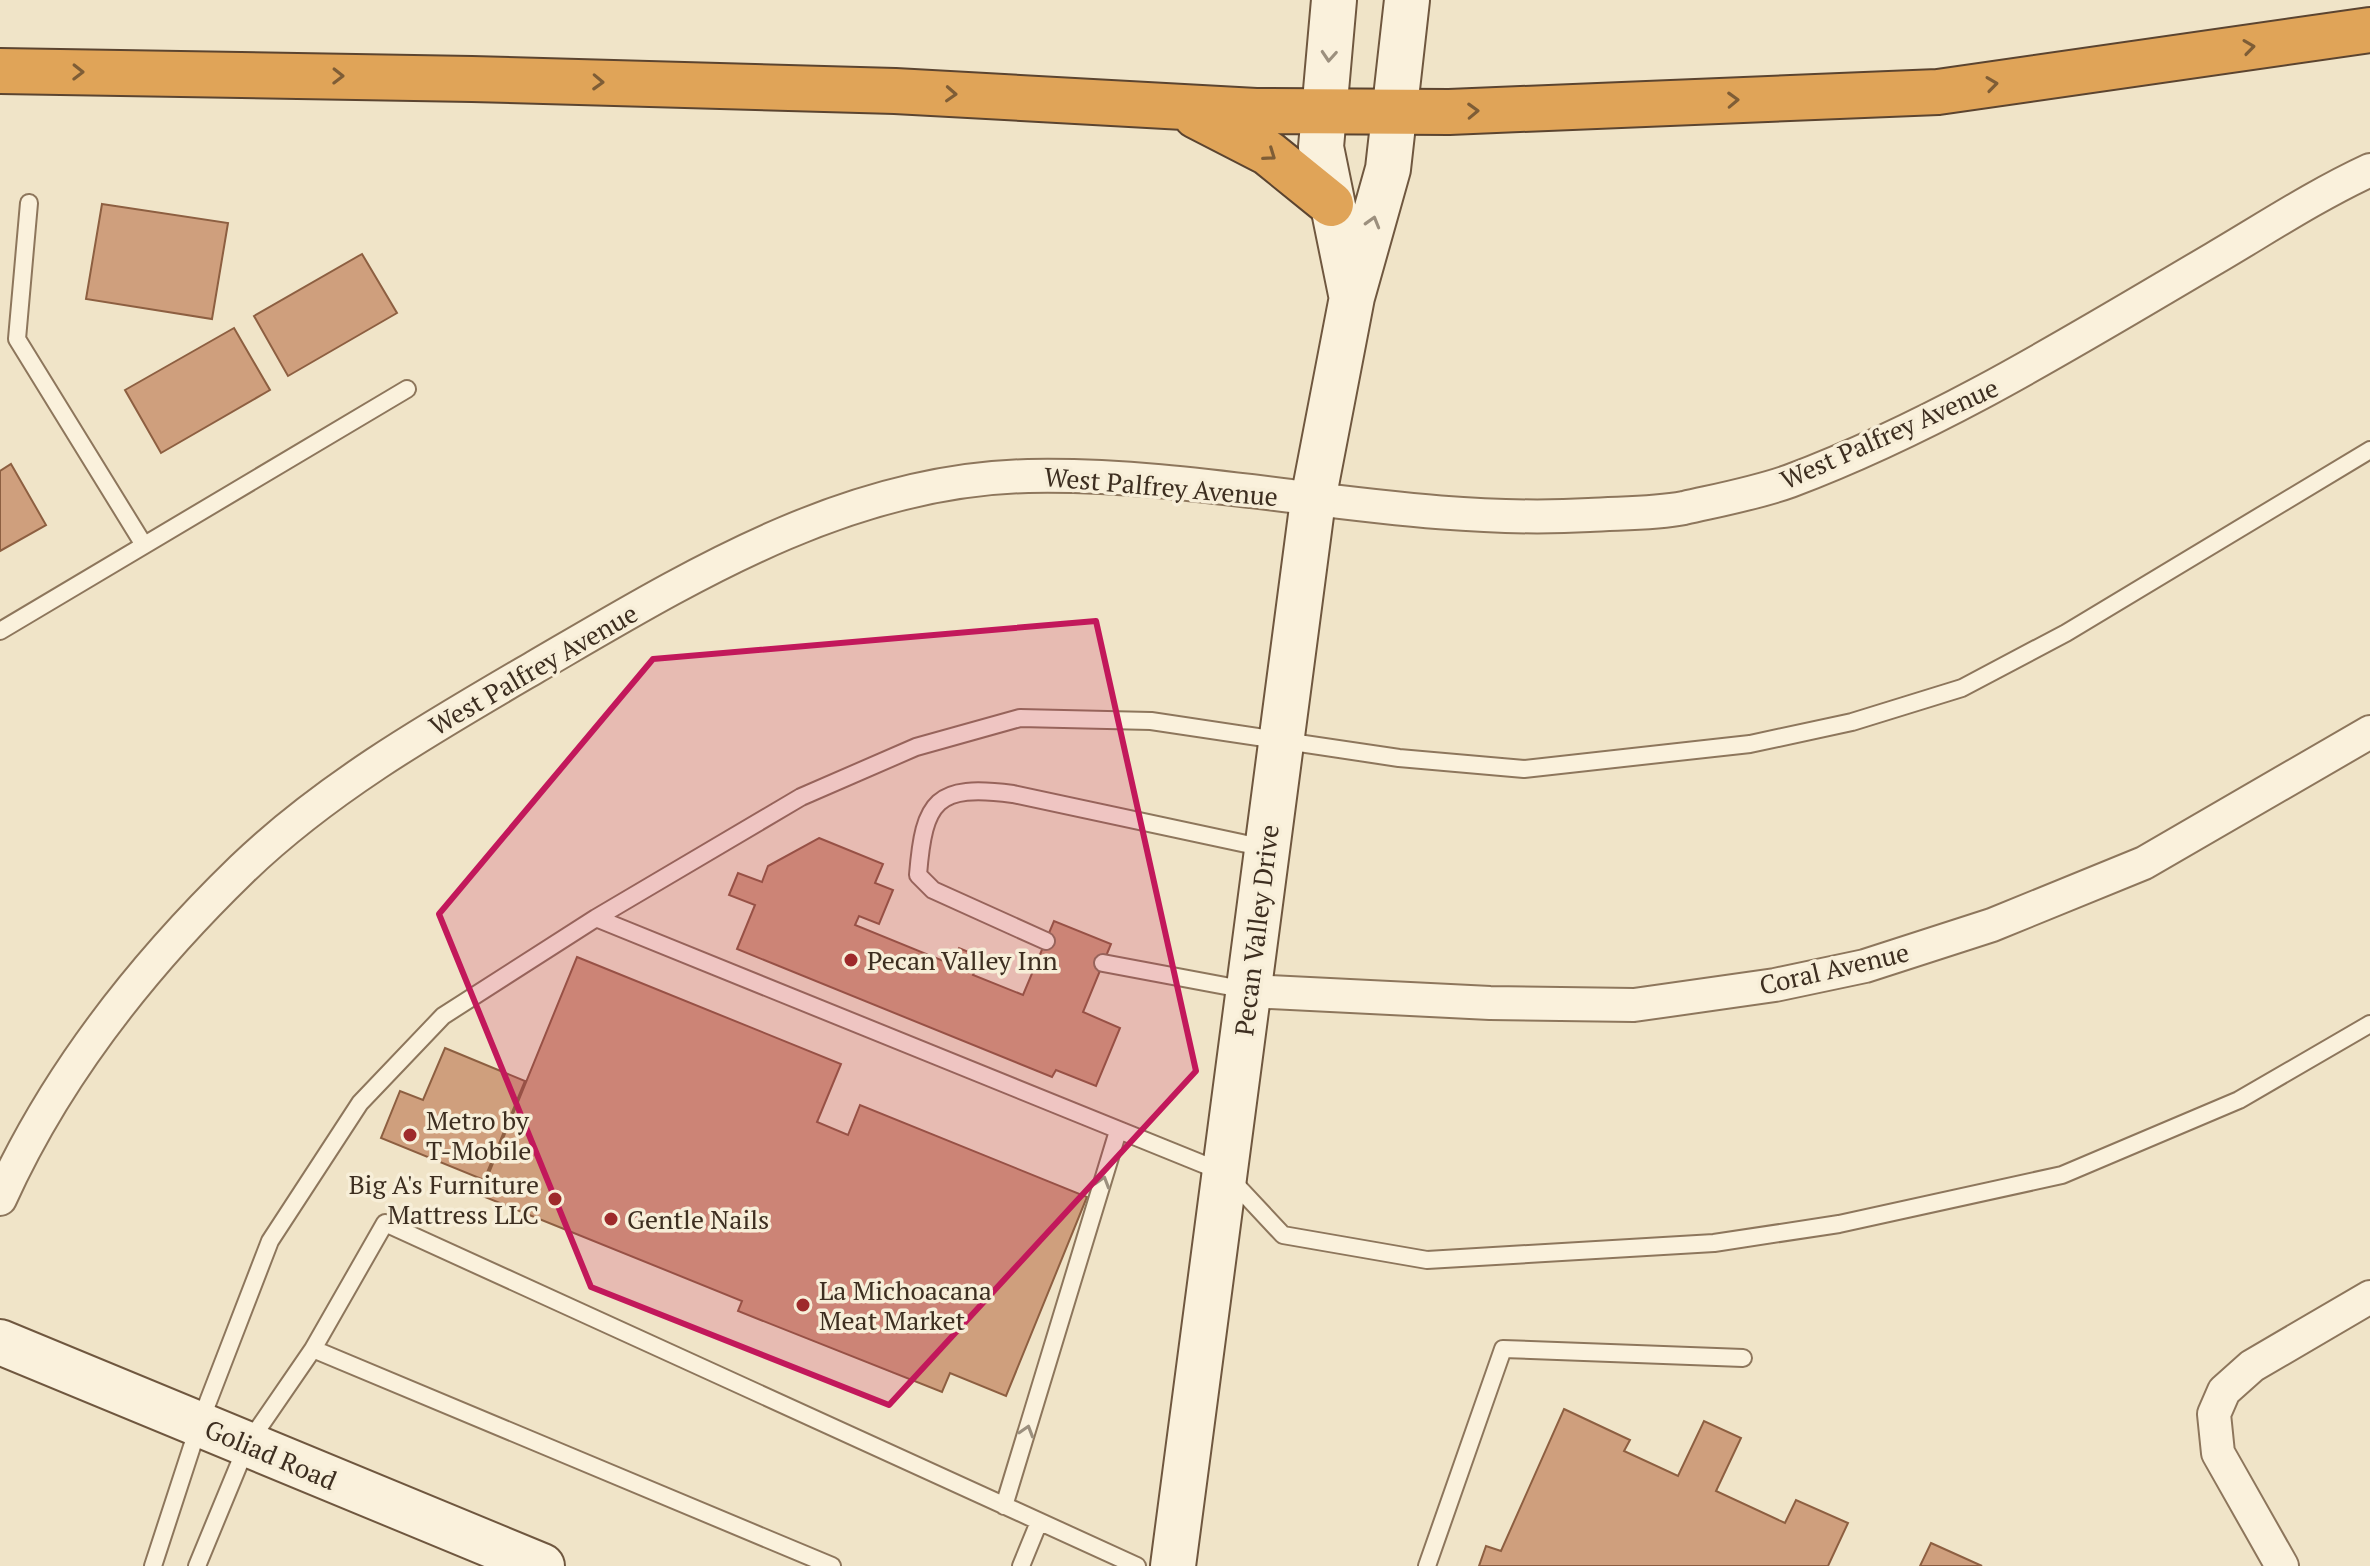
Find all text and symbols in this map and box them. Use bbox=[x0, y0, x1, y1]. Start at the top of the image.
one-way arrow bbox=[2242, 39, 2256, 56]
one-way arrow bbox=[1321, 50, 1338, 63]
one-way arrow bbox=[72, 63, 85, 81]
one-way arrow bbox=[332, 68, 345, 85]
one-way arrow bbox=[592, 74, 605, 91]
one-way arrow bbox=[1985, 76, 1999, 93]
one-way arrow bbox=[945, 85, 958, 102]
one-way arrow bbox=[1727, 92, 1739, 109]
one-way arrow bbox=[1467, 102, 1480, 120]
one-way arrow bbox=[1261, 145, 1275, 160]
one-way arrow bbox=[1364, 215, 1380, 229]
street label: West Palfrey Avenue bbox=[1775, 370, 2003, 496]
street label: West Palfrey Avenue bbox=[1043, 459, 1279, 513]
street label: West Palfrey Avenue bbox=[423, 596, 643, 742]
street label: Pecan Valley Drive bbox=[1226, 822, 1286, 1038]
street label: Coral Avenue bbox=[1756, 934, 1912, 1002]
place label: Pecan Valley Inn bbox=[867, 943, 1058, 977]
marker: Pecan Valley Inn bbox=[842, 951, 860, 969]
place label: Metro by T-Mobile bbox=[426, 1103, 531, 1167]
marker: Metro by T-Mobile bbox=[401, 1126, 419, 1144]
place label: Big A's Furniture Mattress LLC bbox=[349, 1167, 539, 1231]
one-way arrow bbox=[1094, 1176, 1110, 1190]
marker: Big A's Furniture Mattress LLC bbox=[546, 1190, 564, 1208]
place label: Gentle Nails bbox=[627, 1202, 769, 1236]
marker: Gentle Nails bbox=[602, 1210, 620, 1228]
place label: La Michoacana Meat Market bbox=[819, 1273, 992, 1337]
marker: La Michoacana Meat Market bbox=[794, 1296, 812, 1314]
street label: Goliad Road bbox=[200, 1411, 342, 1497]
one-way arrow bbox=[1018, 1425, 1034, 1438]

